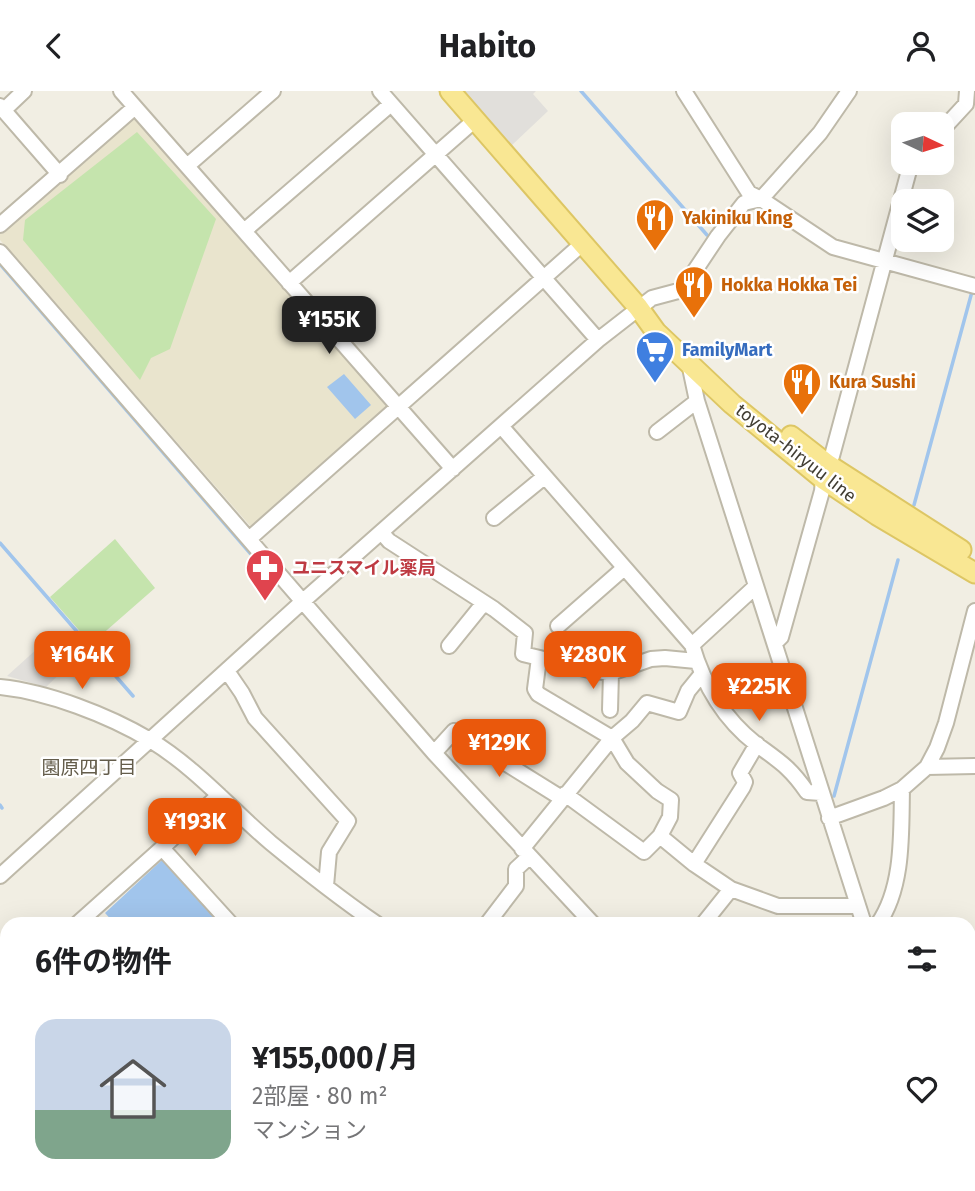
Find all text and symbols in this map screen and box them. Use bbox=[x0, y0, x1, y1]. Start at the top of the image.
icon: back bbox=[35, 27, 73, 65]
text: Habito bbox=[439, 27, 536, 65]
icon: person bbox=[902, 27, 940, 65]
north arrow bbox=[891, 112, 954, 175]
map controls bbox=[891, 112, 954, 252]
button: layers bbox=[891, 189, 954, 252]
restaurant icon: Yakiniku King bbox=[634, 197, 676, 252]
place label: Yakiniku King bbox=[681, 207, 793, 229]
restaurant icon: Hokka Hokka Tei bbox=[673, 264, 715, 319]
place label: Hokka Hokka Tei bbox=[721, 274, 857, 296]
pin: ¥155K bbox=[280, 296, 378, 356]
text: ¥155K bbox=[298, 305, 360, 333]
supermarket icon: FamilyMart bbox=[634, 329, 676, 384]
place label: FamilyMart bbox=[682, 339, 774, 361]
restaurant icon: Kura Sushi bbox=[781, 361, 823, 416]
place label: Kura Sushi bbox=[829, 371, 916, 393]
street label: toyota-hiryuu line bbox=[731, 399, 861, 507]
pharmacy icon: ユニスマイル薬局 bbox=[244, 547, 286, 602]
place label: ユニスマイル薬局 bbox=[292, 557, 435, 579]
pin: ¥164K bbox=[33, 631, 131, 691]
pin: ¥280K bbox=[544, 631, 642, 691]
text: ¥164K bbox=[50, 640, 114, 668]
text: ¥280K bbox=[560, 640, 626, 668]
pin: ¥225K bbox=[710, 663, 808, 723]
text: ¥225K bbox=[727, 672, 791, 700]
pin: ¥129K bbox=[450, 719, 548, 779]
text: ¥129K bbox=[468, 728, 530, 756]
district label: 園原四丁目 bbox=[41, 756, 137, 779]
pin: ¥193K bbox=[146, 799, 244, 858]
text: ¥193K bbox=[164, 807, 226, 835]
icon: filters bbox=[903, 940, 941, 978]
text: 6件の物件 bbox=[35, 944, 172, 980]
text: ¥155,000/月 bbox=[252, 1040, 419, 1076]
icon: home bbox=[91, 1047, 175, 1131]
icon: heart bbox=[903, 1070, 941, 1108]
text: 2部屋 · 80 m² bbox=[252, 1082, 388, 1110]
text: マンション bbox=[252, 1116, 367, 1144]

